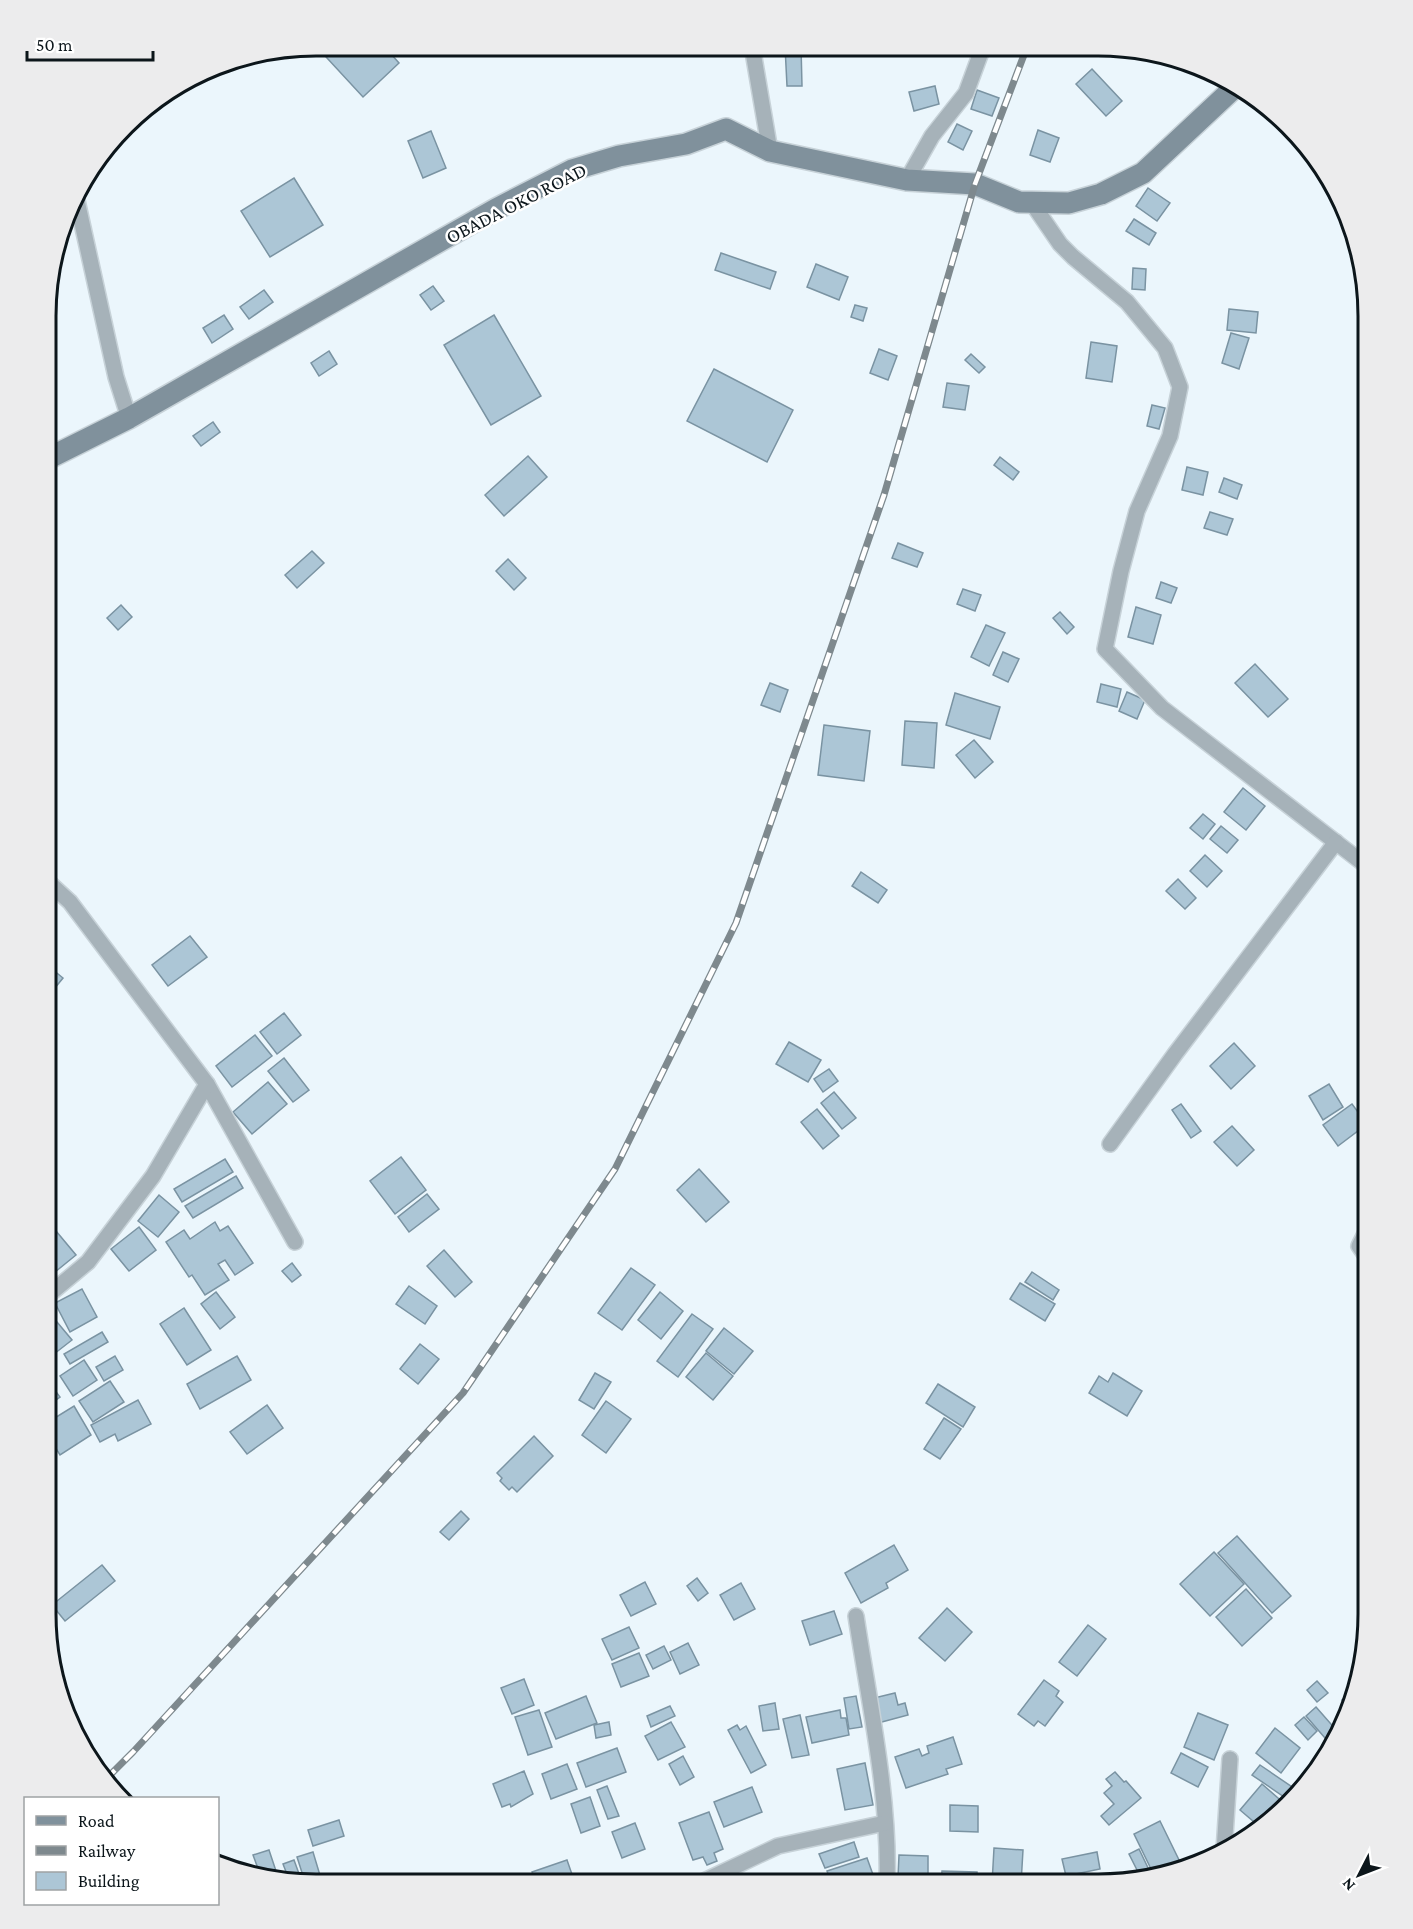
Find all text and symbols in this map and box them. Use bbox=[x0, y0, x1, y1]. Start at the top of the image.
scale bar bbox=[27, 24, 153, 62]
text: 50 m bbox=[36, 35, 73, 55]
street label: OBADA OKO ROAD bbox=[442, 158, 590, 248]
legend bbox=[24, 1797, 219, 1905]
text: Road bbox=[78, 1811, 115, 1831]
text: Railway bbox=[78, 1841, 136, 1861]
north arrow bbox=[1329, 1845, 1389, 1905]
text: Building bbox=[78, 1871, 140, 1891]
text: N bbox=[1338, 1875, 1358, 1894]

